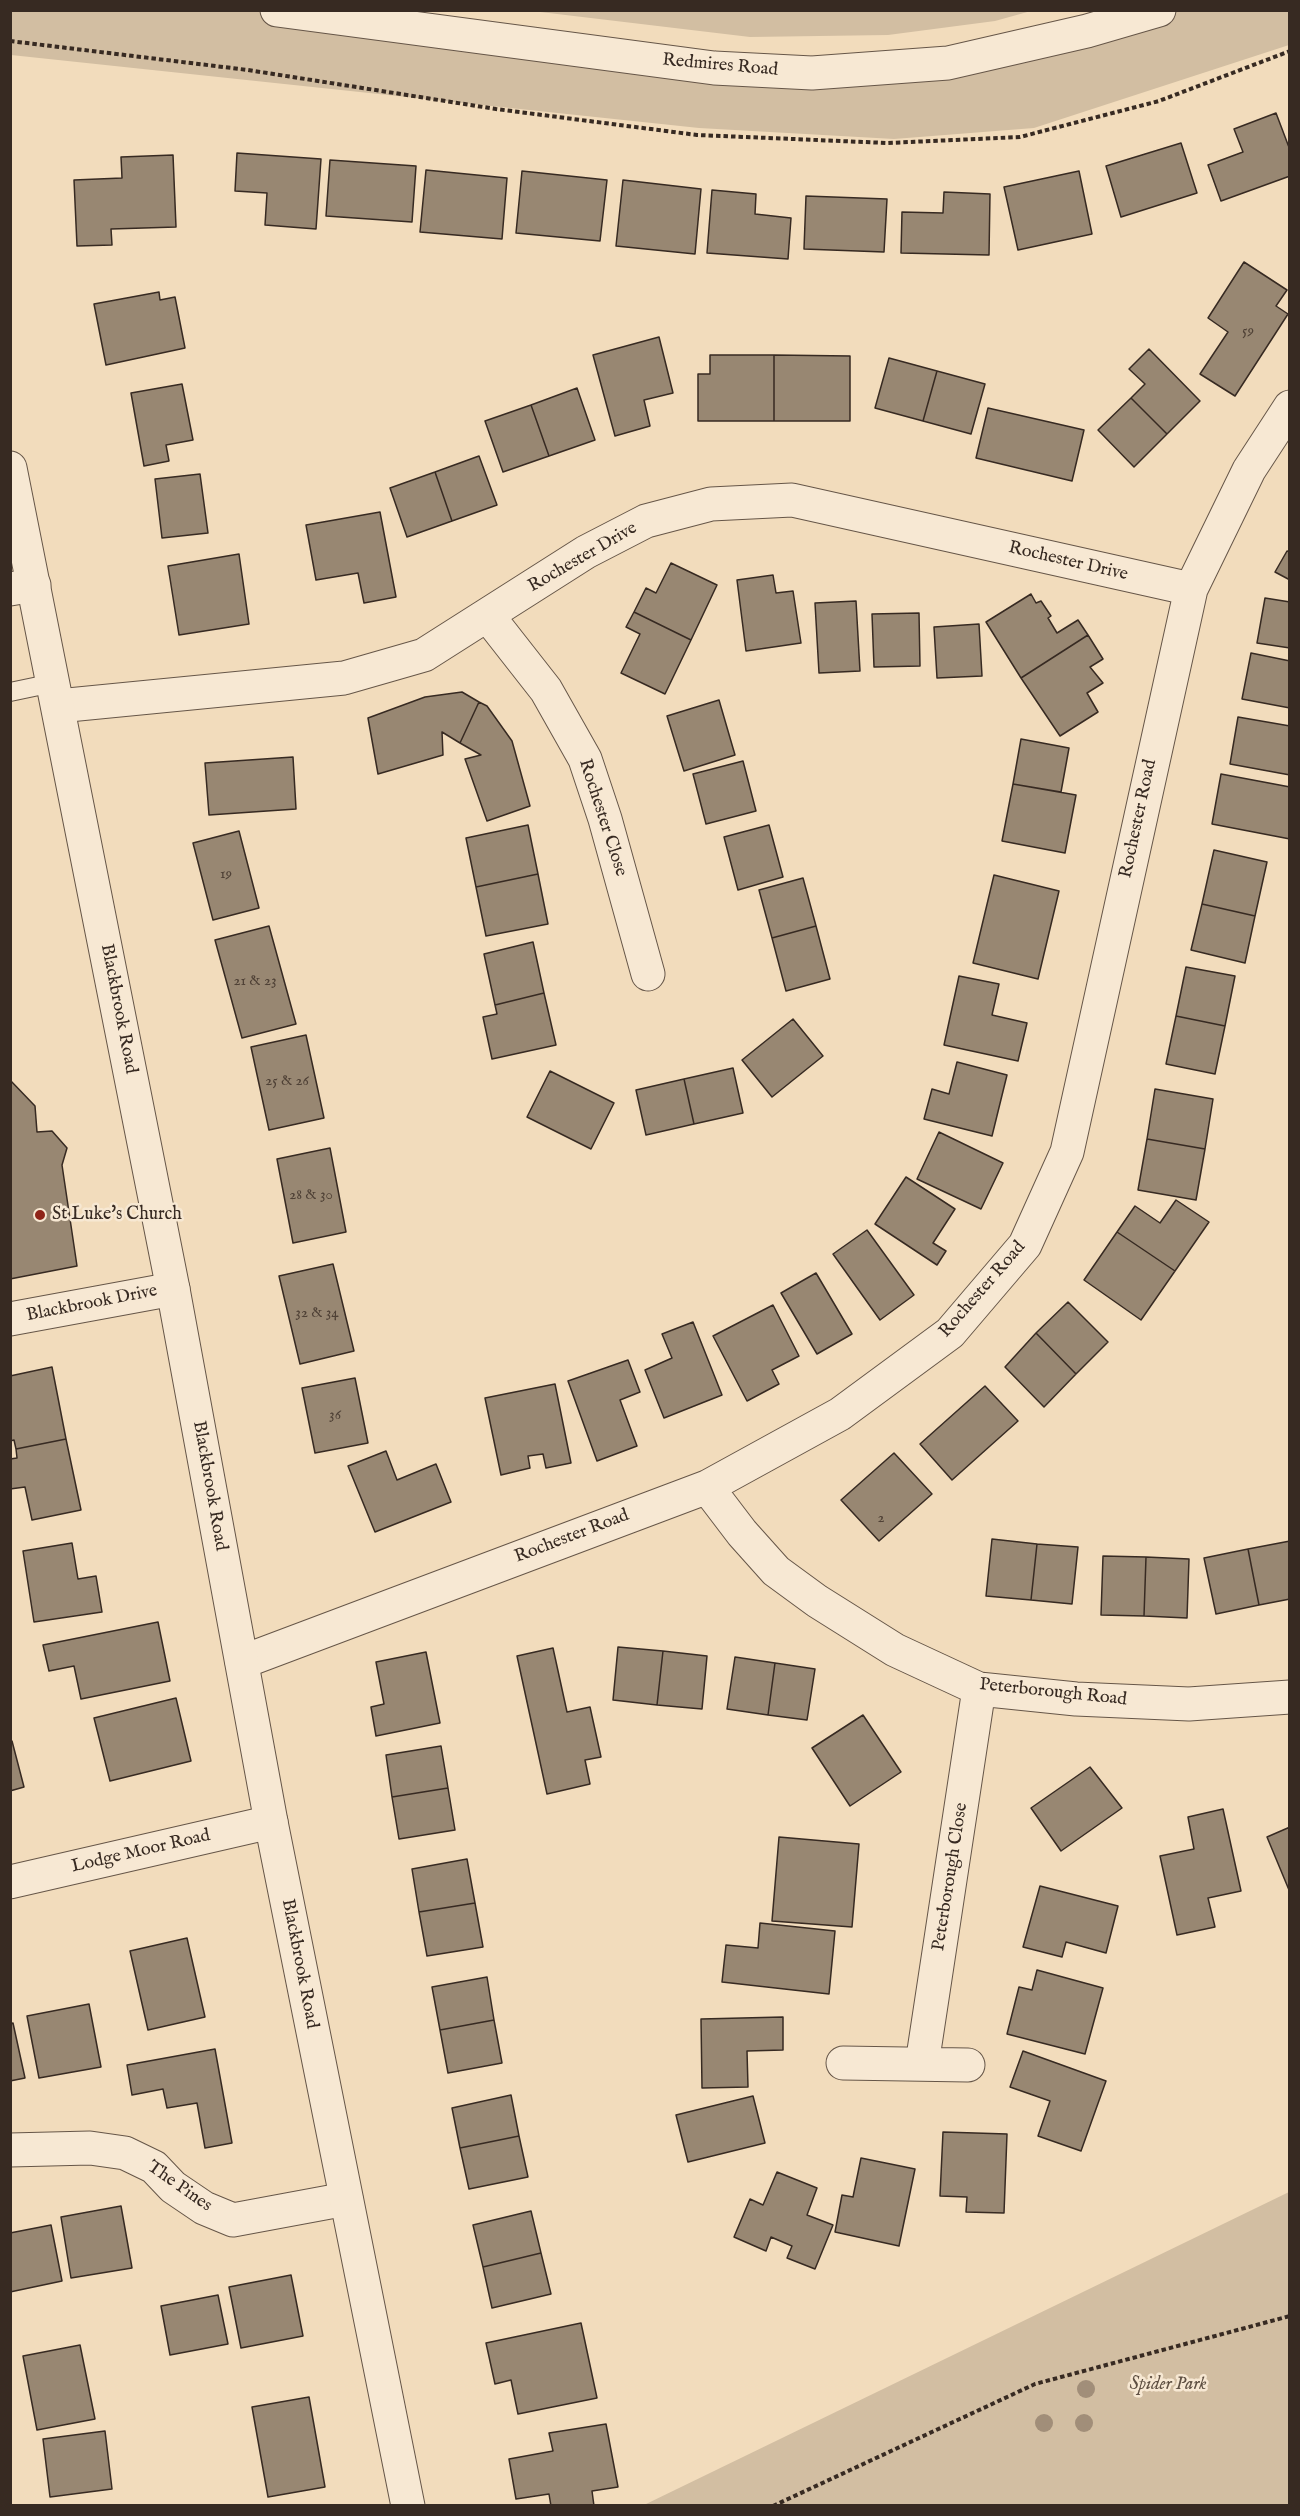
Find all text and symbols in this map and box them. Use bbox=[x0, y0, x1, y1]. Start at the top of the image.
street label: Redmires Road bbox=[661, 50, 779, 82]
house number: 59 bbox=[1242, 323, 1254, 341]
street label: Rochester Drive bbox=[525, 518, 641, 598]
street label: Rochester Drive bbox=[1006, 538, 1130, 586]
street label: Rochester Close bbox=[573, 757, 631, 879]
street label: Rochester Road bbox=[1116, 758, 1162, 880]
house number: 19 bbox=[220, 866, 232, 884]
street label: Blackbrook Road bbox=[95, 942, 141, 1076]
house number: 21 & 23 bbox=[233, 973, 277, 991]
house number: 25 & 26 bbox=[265, 1073, 309, 1091]
house number: 28 & 30 bbox=[289, 1187, 333, 1205]
place label: St Luke's Church bbox=[52, 1204, 182, 1226]
marker: St Luke's Church bbox=[33, 1208, 47, 1222]
street label: Rochester Road bbox=[935, 1237, 1031, 1343]
street label: Blackbrook Drive bbox=[25, 1281, 159, 1327]
house number: 32 & 34 bbox=[295, 1305, 339, 1323]
house number: 36 bbox=[329, 1407, 341, 1425]
street label: Blackbrook Road bbox=[187, 1419, 231, 1553]
street label: Rochester Road bbox=[512, 1505, 632, 1569]
house number: 2 bbox=[877, 1510, 885, 1528]
street label: Peterborough Road bbox=[978, 1675, 1128, 1711]
street label: Peterborough Close bbox=[929, 1801, 973, 1953]
street label: Lodge Moor Road bbox=[70, 1826, 212, 1878]
street label: Blackbrook Road bbox=[276, 1897, 322, 2031]
street label: The Pines bbox=[142, 2157, 216, 2217]
park label: Spider Park bbox=[1129, 2374, 1207, 2396]

